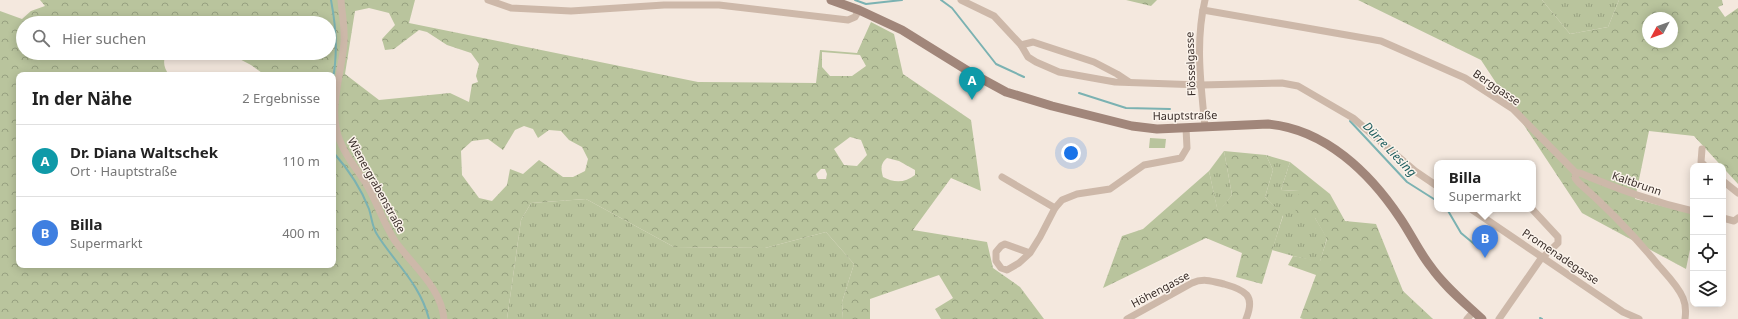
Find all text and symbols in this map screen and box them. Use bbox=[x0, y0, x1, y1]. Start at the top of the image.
north arrow bbox=[1642, 12, 1678, 48]
search box bbox=[16, 16, 336, 60]
icon: search bbox=[30, 27, 52, 49]
text: Hier suchen bbox=[62, 28, 146, 48]
street label: Flösselgasse bbox=[1181, 32, 1199, 96]
street label: Berggasse bbox=[1470, 66, 1524, 108]
pin: A bbox=[959, 67, 985, 100]
text: In der Nähe bbox=[32, 87, 132, 110]
text: 2 Ergebnisse bbox=[242, 89, 320, 107]
street label: Hauptstraße bbox=[1152, 107, 1218, 123]
water label: Dürre Liesing bbox=[1359, 118, 1421, 180]
street label: Wienergrabenstraße bbox=[345, 135, 409, 235]
text: Dr. Diana Waltschek bbox=[70, 142, 218, 162]
your location bbox=[1061, 143, 1081, 163]
text: A bbox=[41, 152, 50, 170]
text: 110 m bbox=[282, 152, 320, 170]
popup bbox=[1434, 160, 1536, 212]
text: Ort · Hauptstraße bbox=[70, 162, 177, 180]
map controls bbox=[1690, 163, 1726, 307]
button: + bbox=[1690, 163, 1726, 199]
text: Billa bbox=[1449, 167, 1481, 187]
street label: Kaltbrunn bbox=[1610, 168, 1664, 198]
text: Supermarkt bbox=[1449, 187, 1521, 205]
button: − bbox=[1690, 199, 1726, 235]
text: Billa bbox=[70, 214, 102, 234]
text: B bbox=[41, 224, 49, 242]
text: 400 m bbox=[282, 224, 320, 242]
pin: B bbox=[1472, 225, 1498, 258]
street label: Promenadegasse bbox=[1520, 225, 1602, 287]
text: Supermarkt bbox=[70, 234, 142, 252]
button: locate bbox=[1690, 235, 1726, 271]
street label: Höhengasse bbox=[1128, 267, 1192, 311]
button: layers bbox=[1690, 271, 1726, 307]

